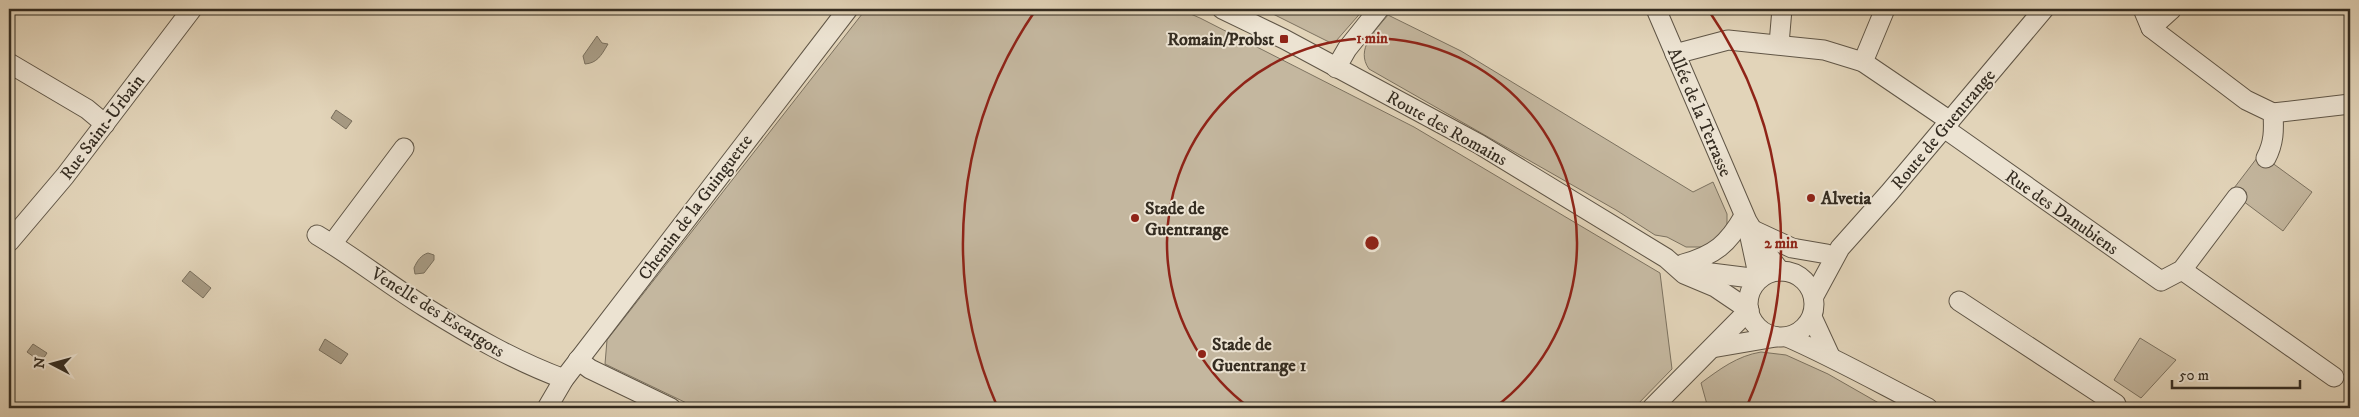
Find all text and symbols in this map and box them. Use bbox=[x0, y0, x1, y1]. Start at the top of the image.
place label: Romain/Probst bbox=[1167, 29, 1274, 51]
text: 1 min bbox=[1356, 29, 1388, 48]
marker: Romain/Probst bbox=[1278, 33, 1290, 45]
street label: Allée de la Terrasse bbox=[1662, 45, 1736, 180]
street label: Route de Guentrange bbox=[1887, 65, 2001, 194]
street label: Rue Saint-Urbain bbox=[56, 70, 150, 185]
street label: Route des Romains bbox=[1382, 87, 1511, 171]
street label: Chemin de la Guinguette bbox=[634, 130, 758, 285]
street label: Rue des Danubiens bbox=[2001, 166, 2122, 260]
place label: Alvetia bbox=[1820, 188, 1871, 210]
marker: Alvetia bbox=[1805, 192, 1817, 204]
place label: Stade de Guentrange bbox=[1145, 198, 1229, 241]
marker: Stade de Guentrange bbox=[1129, 212, 1141, 224]
centre of rings bbox=[1363, 234, 1381, 252]
text: 2 min bbox=[1764, 234, 1798, 253]
street label: Venelle des Escargots bbox=[366, 262, 508, 363]
place label: Stade de Guentrange 1 bbox=[1212, 334, 1307, 377]
north arrow bbox=[28, 340, 78, 390]
marker: Stade de Guentrange 1 bbox=[1196, 348, 1208, 360]
text: N bbox=[31, 356, 50, 369]
scale bar bbox=[2172, 357, 2299, 389]
text: 50 m bbox=[2179, 366, 2209, 385]

